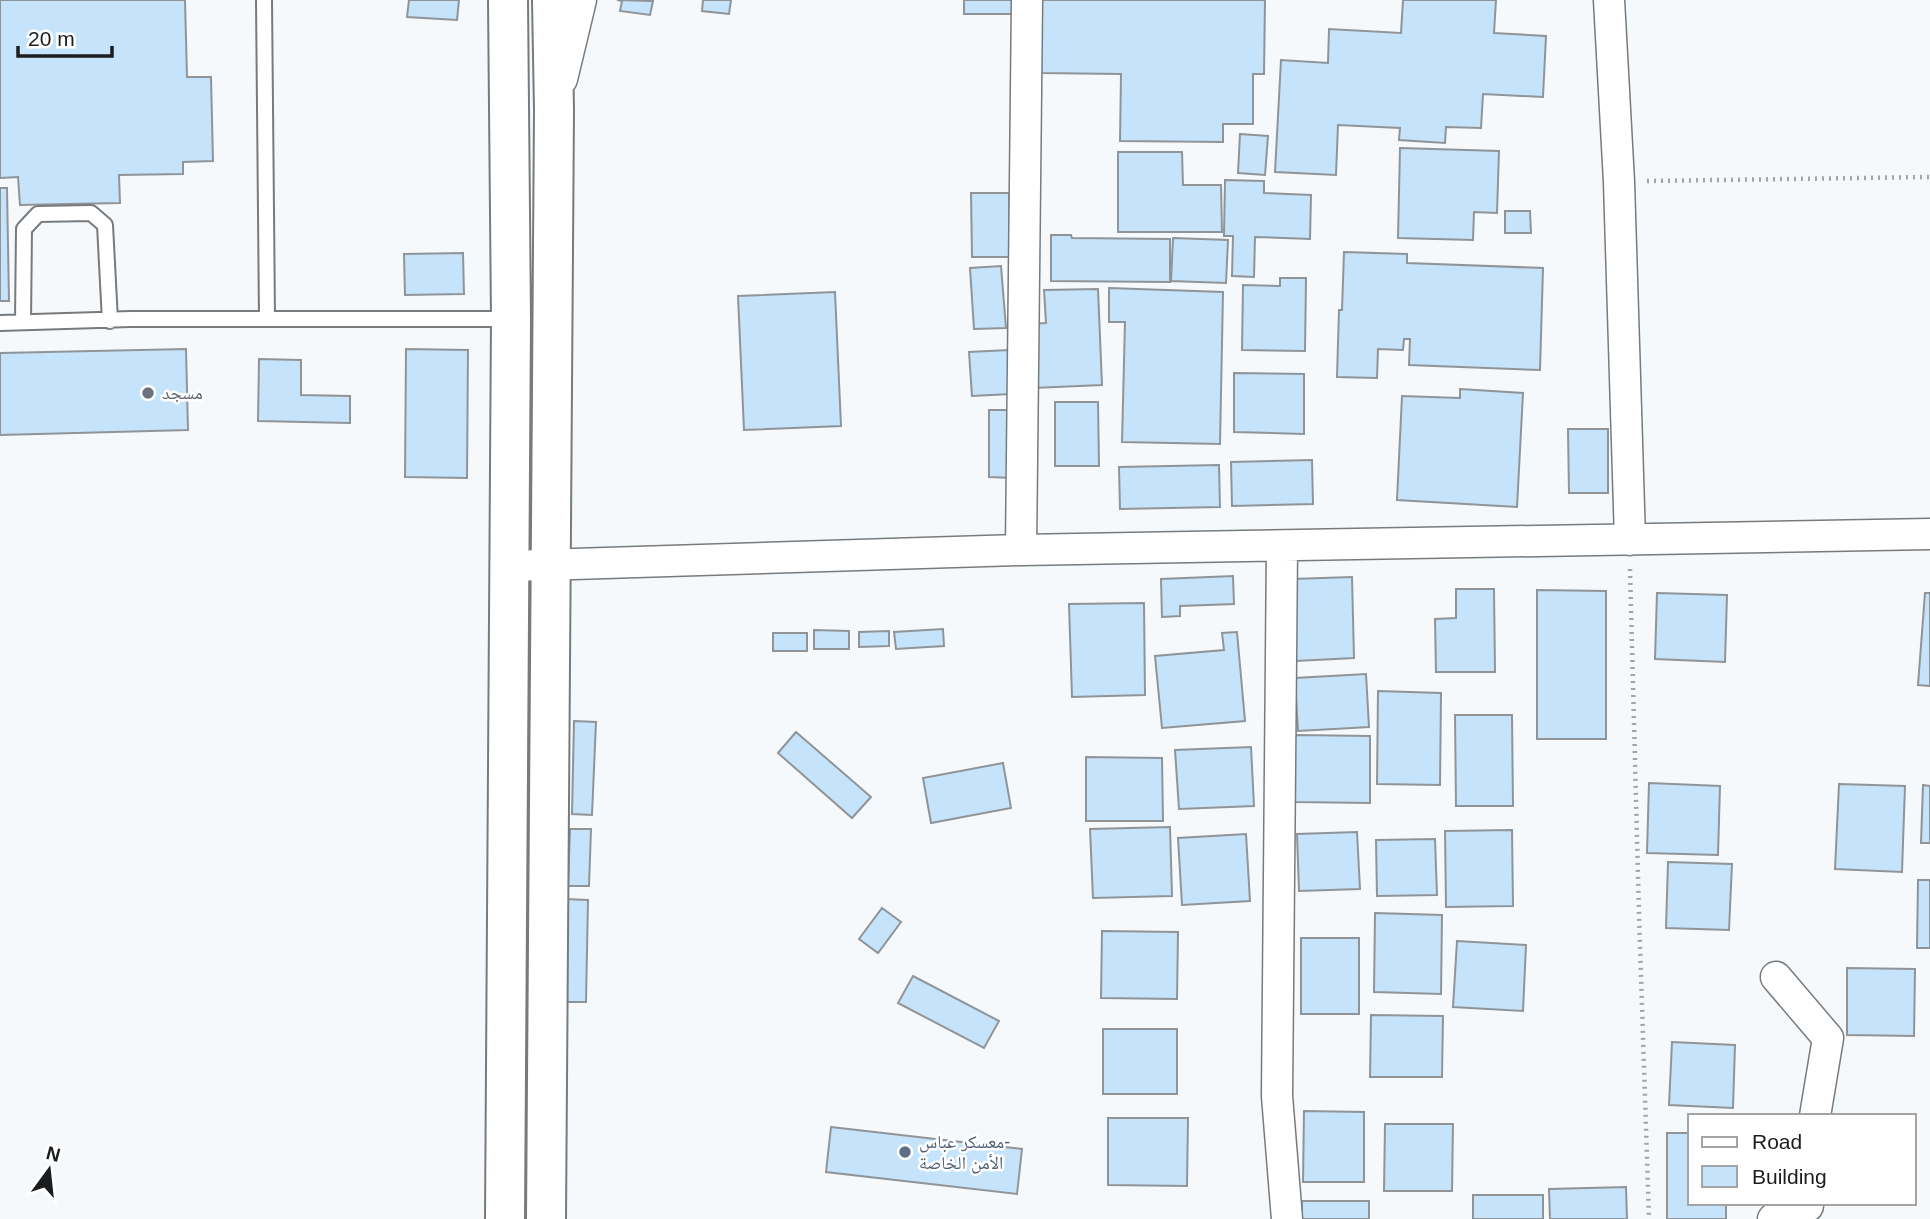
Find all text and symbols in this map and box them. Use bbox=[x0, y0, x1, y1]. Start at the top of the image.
scale bar bbox=[18, 14, 112, 58]
text: 20 m bbox=[28, 27, 75, 50]
place label: مسجد bbox=[162, 383, 203, 403]
marker: مسجد bbox=[140, 385, 156, 401]
legend bbox=[1688, 1114, 1916, 1205]
text: Road bbox=[1752, 1130, 1802, 1153]
place label: معسكر عباس- الأمن الخاصة bbox=[919, 1132, 1010, 1174]
north arrow bbox=[14, 1135, 84, 1205]
text: N bbox=[44, 1142, 63, 1166]
marker: معسكر عباس- الأمن الخاصة bbox=[897, 1144, 913, 1160]
text: Building bbox=[1752, 1165, 1827, 1188]

